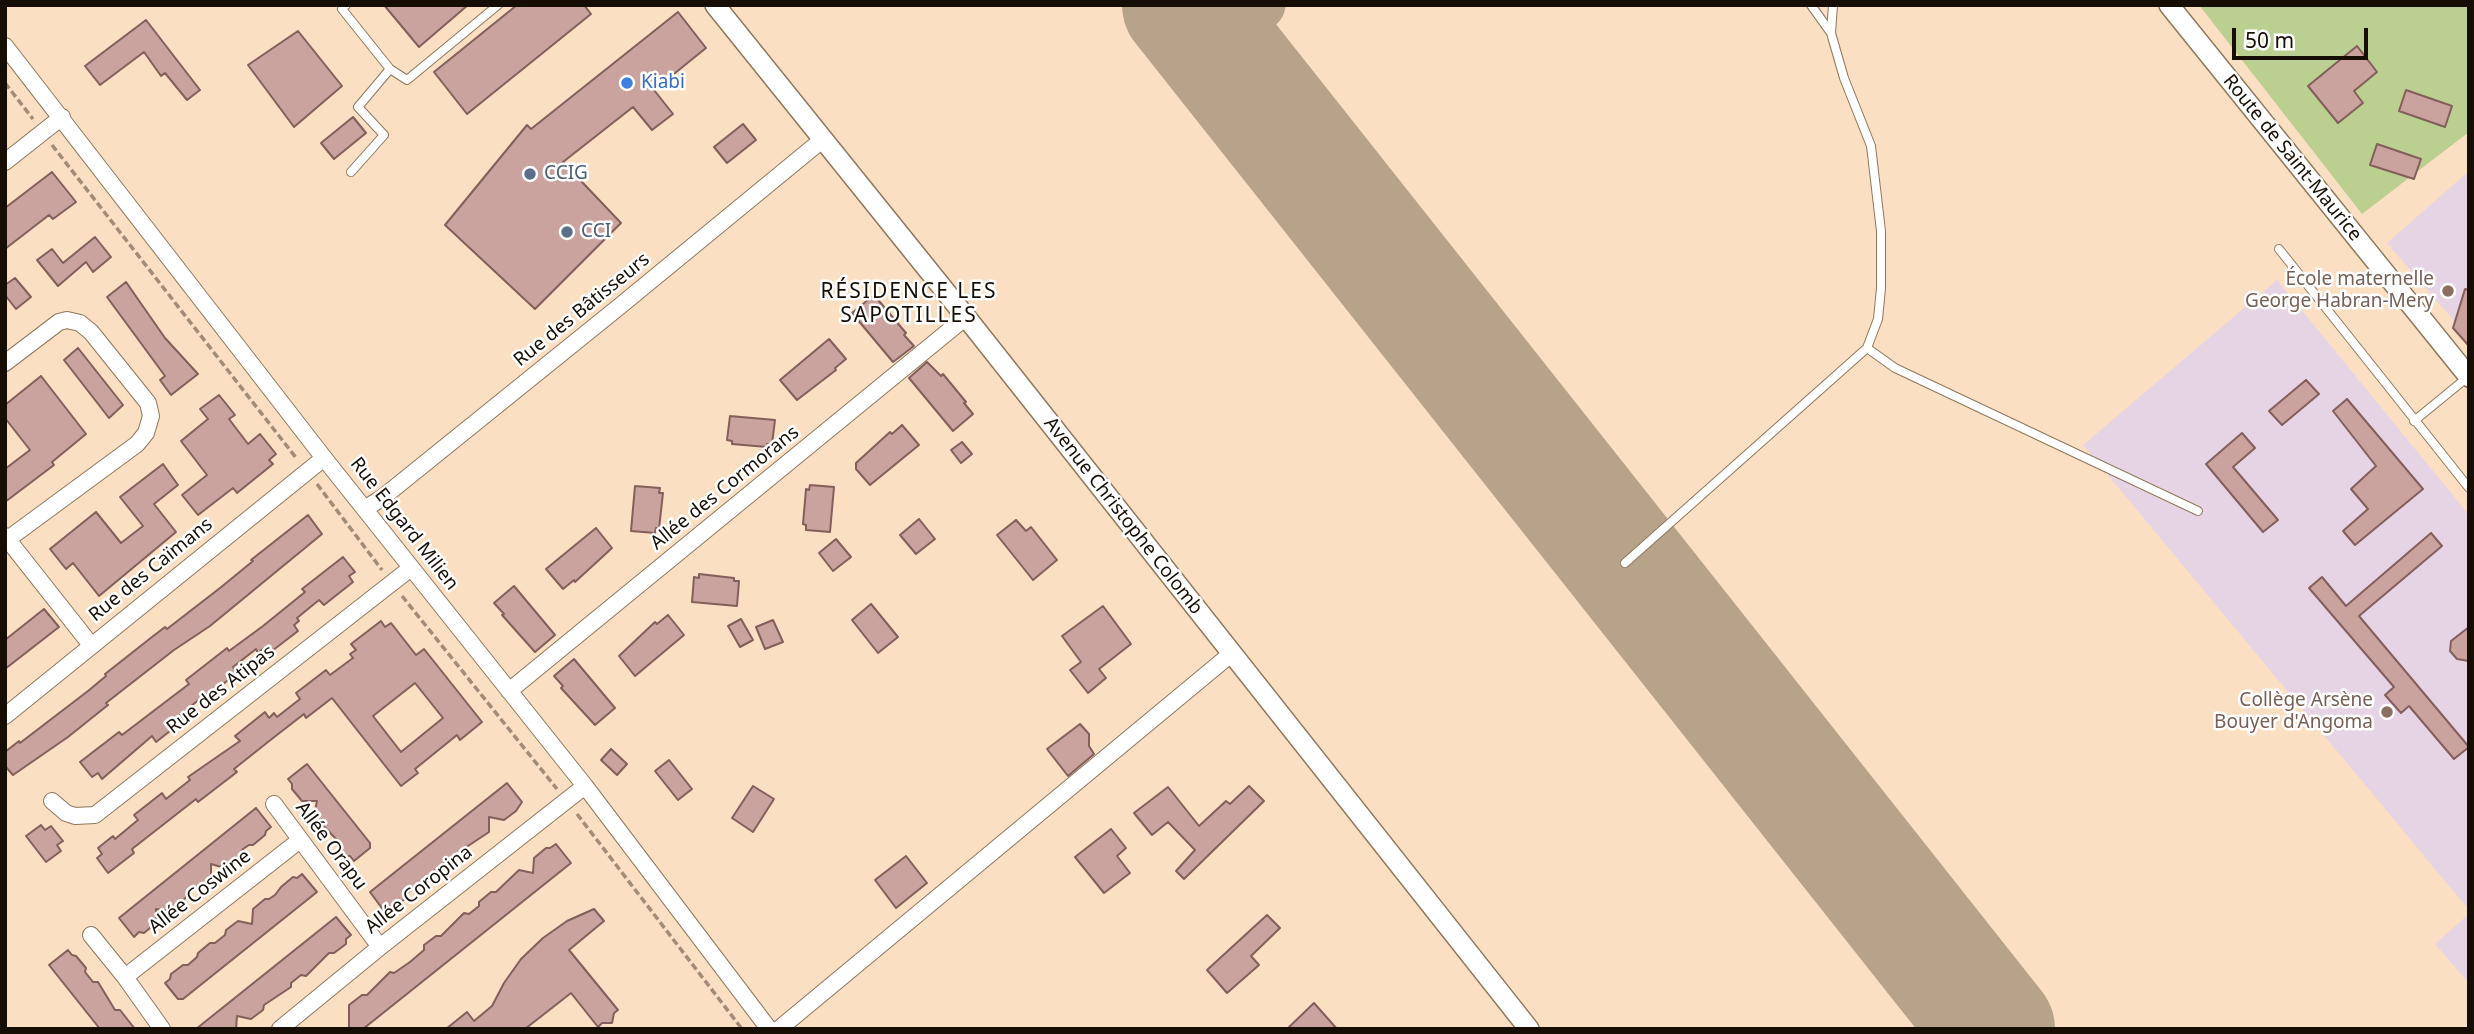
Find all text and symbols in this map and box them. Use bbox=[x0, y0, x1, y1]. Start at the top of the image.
scale bar bbox=[2236, 14, 2372, 58]
text: 50 m bbox=[2245, 26, 2294, 54]
street label: Route de Saint-Maurice bbox=[2218, 70, 2366, 246]
place label: Kiabi bbox=[641, 72, 685, 94]
marker: Kiabi bbox=[619, 75, 635, 91]
place label: CCIG bbox=[544, 163, 588, 185]
marker: CCIG bbox=[522, 166, 538, 182]
place label: CCI bbox=[581, 221, 611, 243]
marker: CCI bbox=[559, 224, 575, 240]
street label: Rue des Bâtisseurs bbox=[510, 248, 654, 372]
place label: École maternelle George Habran-Mery bbox=[2245, 269, 2434, 313]
district label: RÉSIDENCE LES SAPOTILLES bbox=[822, 279, 996, 329]
marker: École maternelle George Habran-Mery bbox=[2440, 283, 2456, 299]
street label: Avenue Christophe Colomb bbox=[1039, 413, 1207, 619]
street label: Allée des Cormorans bbox=[646, 421, 804, 555]
street label: Rue Edgard Milien bbox=[345, 453, 463, 595]
street label: Rue des Caïmans bbox=[85, 513, 217, 627]
street label: Rue des Atipas bbox=[162, 641, 280, 739]
place label: Collège Arsène Bouyer d'Angoma bbox=[2214, 690, 2373, 734]
marker: Collège Arsène Bouyer d'Angoma bbox=[2379, 704, 2395, 720]
street label: Allée Orapu bbox=[290, 797, 372, 895]
street label: Allée Coropina bbox=[361, 841, 477, 939]
street label: Allée Coswine bbox=[144, 845, 256, 939]

